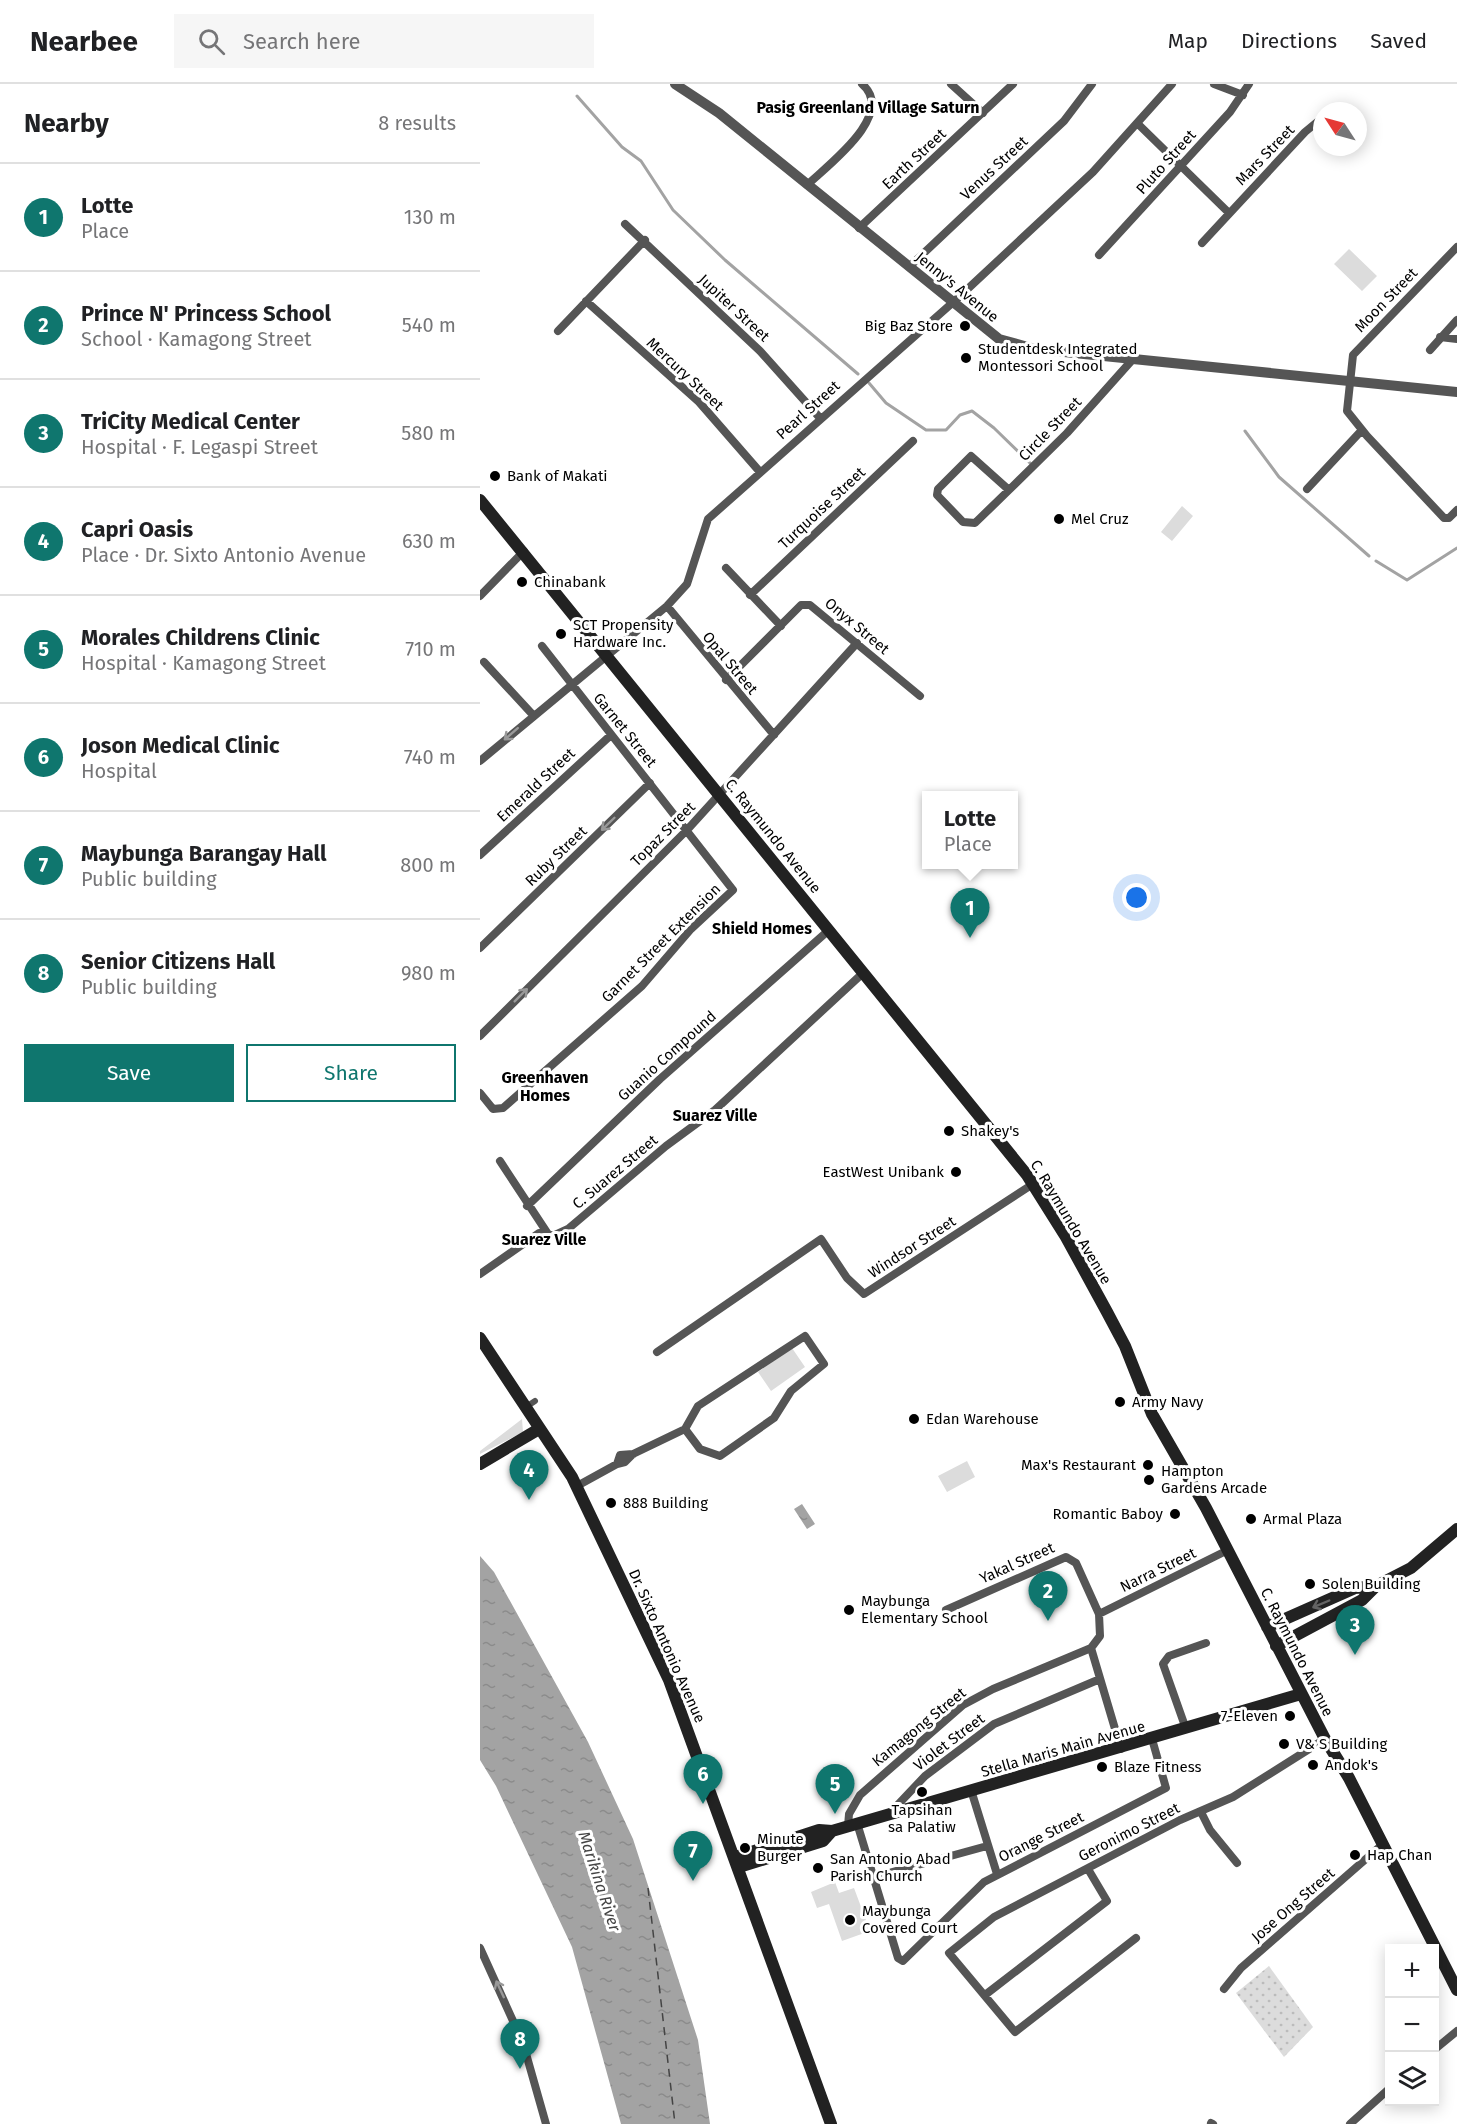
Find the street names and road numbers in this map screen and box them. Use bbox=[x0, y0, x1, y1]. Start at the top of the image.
street label: Mars Street bbox=[1232, 121, 1299, 189]
street label: Earth Street bbox=[878, 125, 950, 193]
street label: Pluto Street bbox=[1132, 126, 1200, 198]
street label: Venus Street bbox=[957, 132, 1032, 204]
street label: Jenny's Avenue bbox=[912, 248, 1002, 326]
street label: Moon Street bbox=[1351, 264, 1422, 336]
street label: Jupiter Street bbox=[695, 271, 774, 346]
street label: Mercury Street bbox=[643, 334, 728, 415]
street label: Pearl Street bbox=[773, 376, 844, 443]
street label: Circle Street bbox=[1015, 393, 1085, 465]
street label: Turquoise Street bbox=[775, 463, 869, 553]
street label: Onyx Street bbox=[821, 594, 893, 658]
street label: Opal Street bbox=[699, 628, 762, 698]
street label: Garnet Street bbox=[590, 689, 661, 771]
street label: Emerald Street bbox=[493, 744, 579, 826]
street label: C. Raymundo Avenue bbox=[721, 775, 825, 897]
street label: Topaz Street bbox=[627, 798, 699, 870]
street label: Ruby Street bbox=[521, 822, 591, 890]
street label: Garnet Street Extension bbox=[598, 880, 724, 1006]
street label: Guanio Compound bbox=[614, 1007, 720, 1105]
street label: C. Suarez Street bbox=[569, 1131, 662, 1213]
street label: C. Raymundo Avenue bbox=[1027, 1156, 1115, 1288]
street label: Windsor Street bbox=[865, 1212, 960, 1282]
street label: Yakal Street bbox=[977, 1538, 1058, 1587]
street label: Narra Street bbox=[1117, 1544, 1199, 1596]
street label: Dr. Sixto Antonio Avenue bbox=[625, 1566, 709, 1726]
street label: C. Raymundo Avenue bbox=[1257, 1585, 1337, 1719]
street label: Kamagong Street bbox=[869, 1683, 970, 1770]
street label: Violet Street bbox=[910, 1709, 988, 1774]
street label: Stella Maris Main Avenue bbox=[979, 1717, 1147, 1781]
street label: Geronimo Street bbox=[1075, 1799, 1183, 1865]
street label: Orange Street bbox=[995, 1808, 1087, 1866]
street label: Jose Ong Street bbox=[1248, 1864, 1339, 1946]

